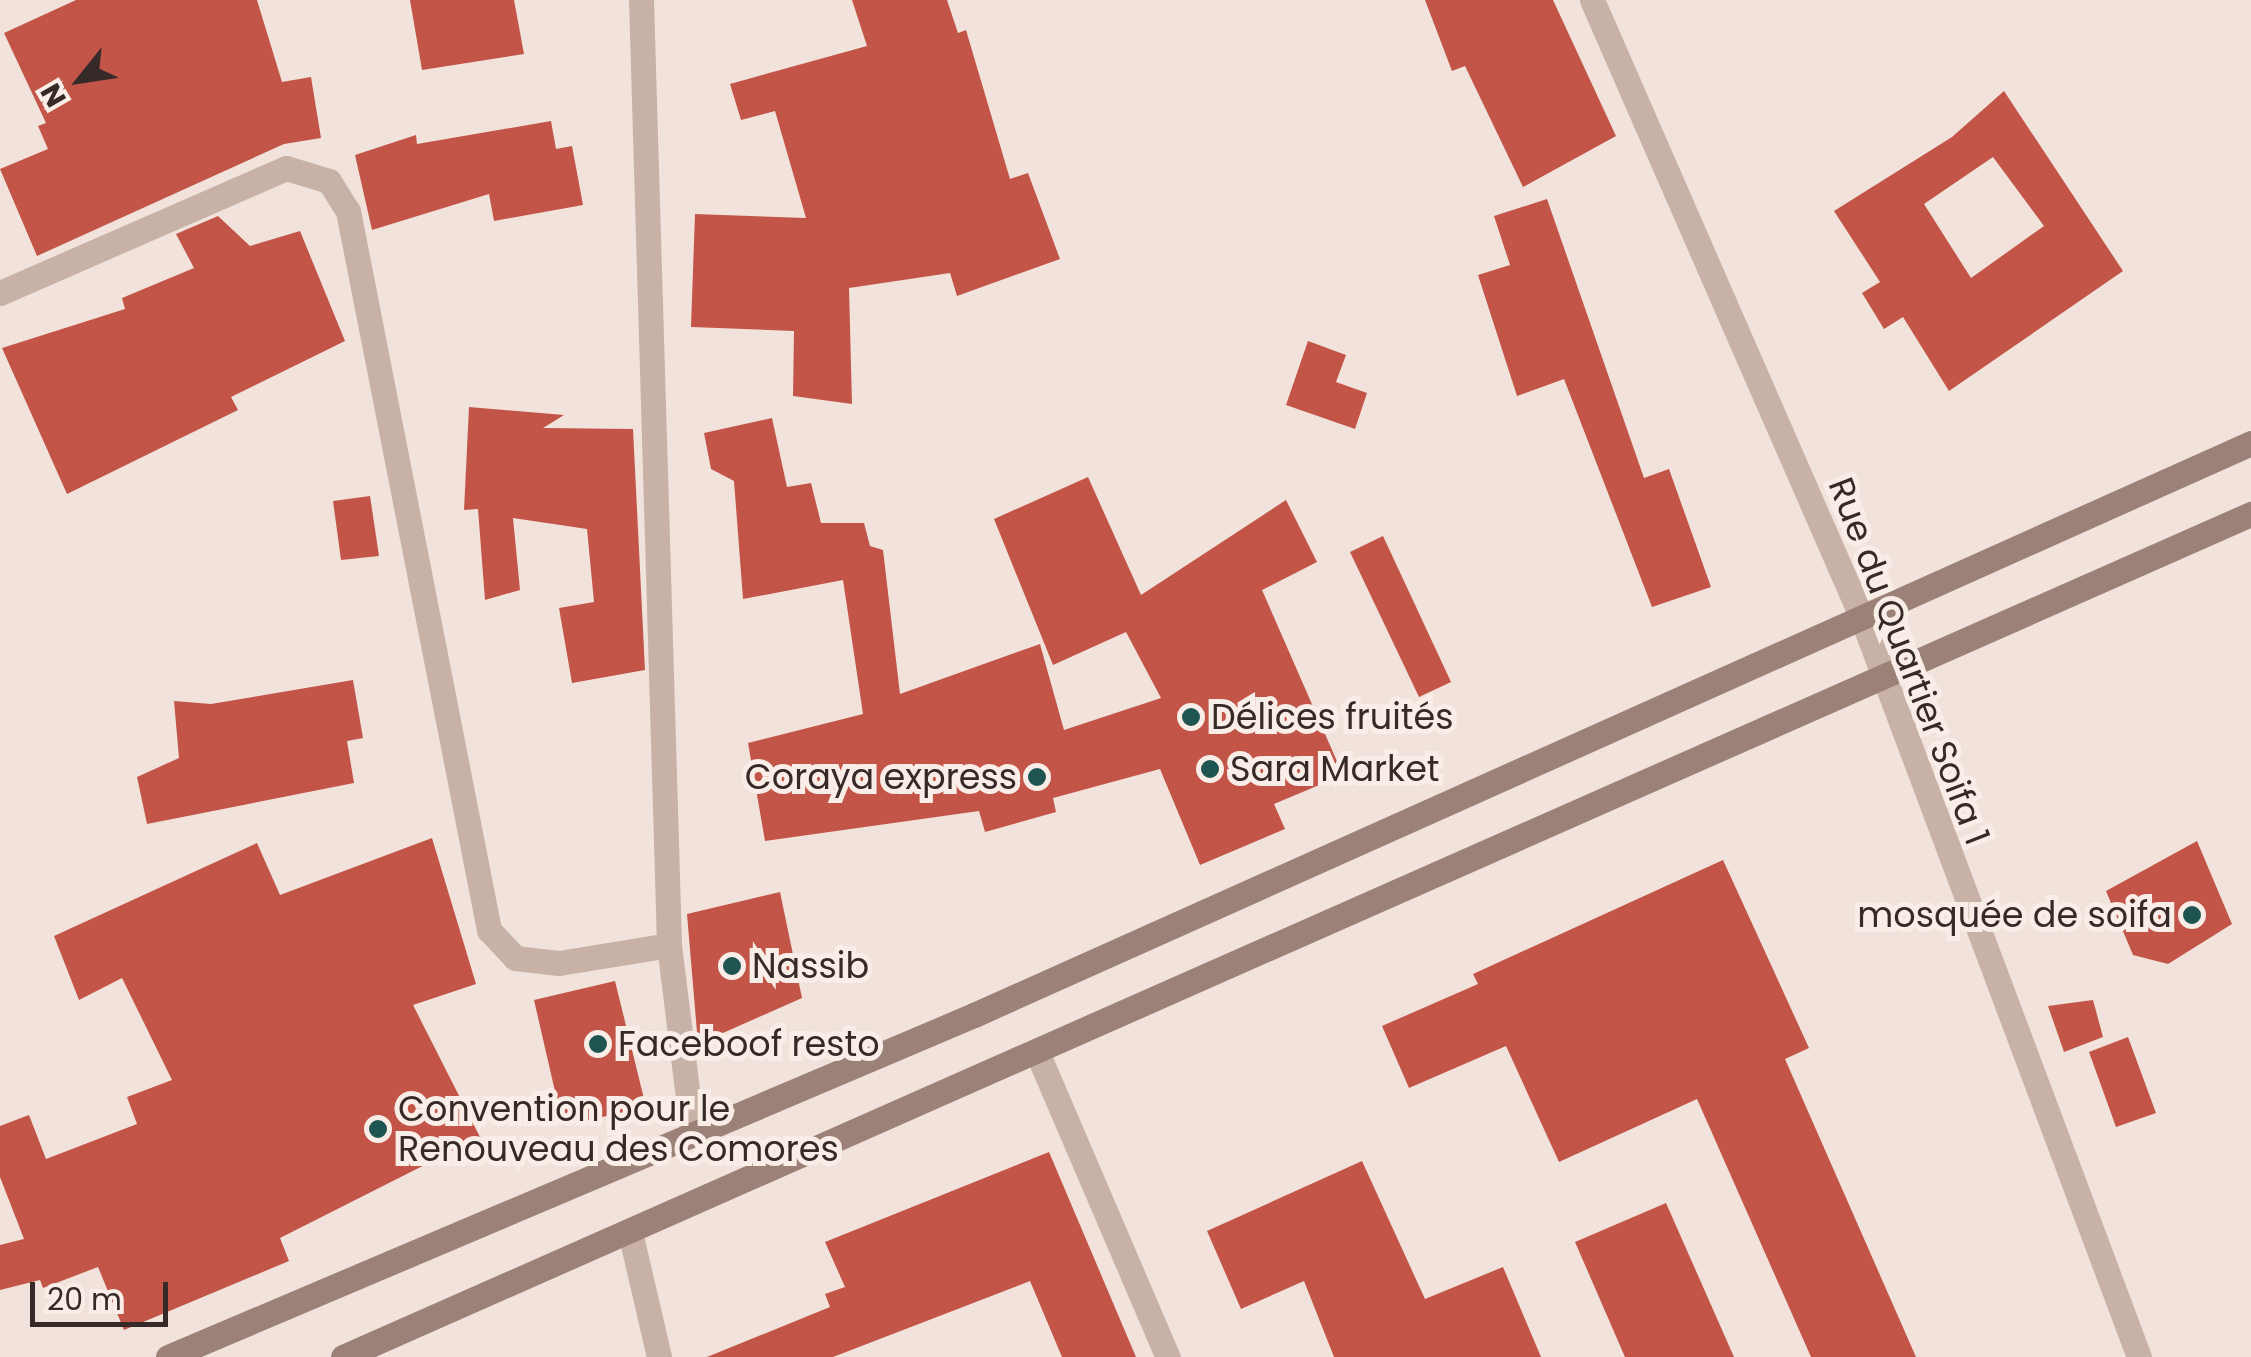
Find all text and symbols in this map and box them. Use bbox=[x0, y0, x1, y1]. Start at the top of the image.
north arrow bbox=[30, 30, 130, 130]
text: N bbox=[31, 76, 76, 114]
street label: Rue du Quartier Soifa 1 bbox=[1820, 472, 1998, 850]
place label: Délices fruités bbox=[1211, 696, 1454, 738]
marker: Délices fruités bbox=[1180, 706, 1202, 728]
place label: Sara Market bbox=[1230, 748, 1440, 790]
place label: Coraya express bbox=[745, 756, 1017, 798]
marker: Sara Market bbox=[1199, 758, 1221, 780]
marker: Coraya express bbox=[1026, 766, 1048, 788]
place label: mosquée de soifa bbox=[1857, 894, 2172, 936]
marker: mosquée de soifa bbox=[2181, 904, 2203, 926]
place label: Nassib bbox=[752, 945, 869, 987]
marker: Nassib bbox=[721, 955, 743, 977]
place label: Faceboof resto bbox=[618, 1023, 880, 1065]
marker: Faceboof resto bbox=[587, 1033, 609, 1055]
place label: Convention pour le Renouveau des Comores bbox=[398, 1088, 839, 1170]
marker: Convention pour le Renouveau des Comores bbox=[367, 1118, 389, 1140]
scale bar bbox=[35, 1262, 172, 1324]
text: 20 m bbox=[47, 1278, 122, 1321]

